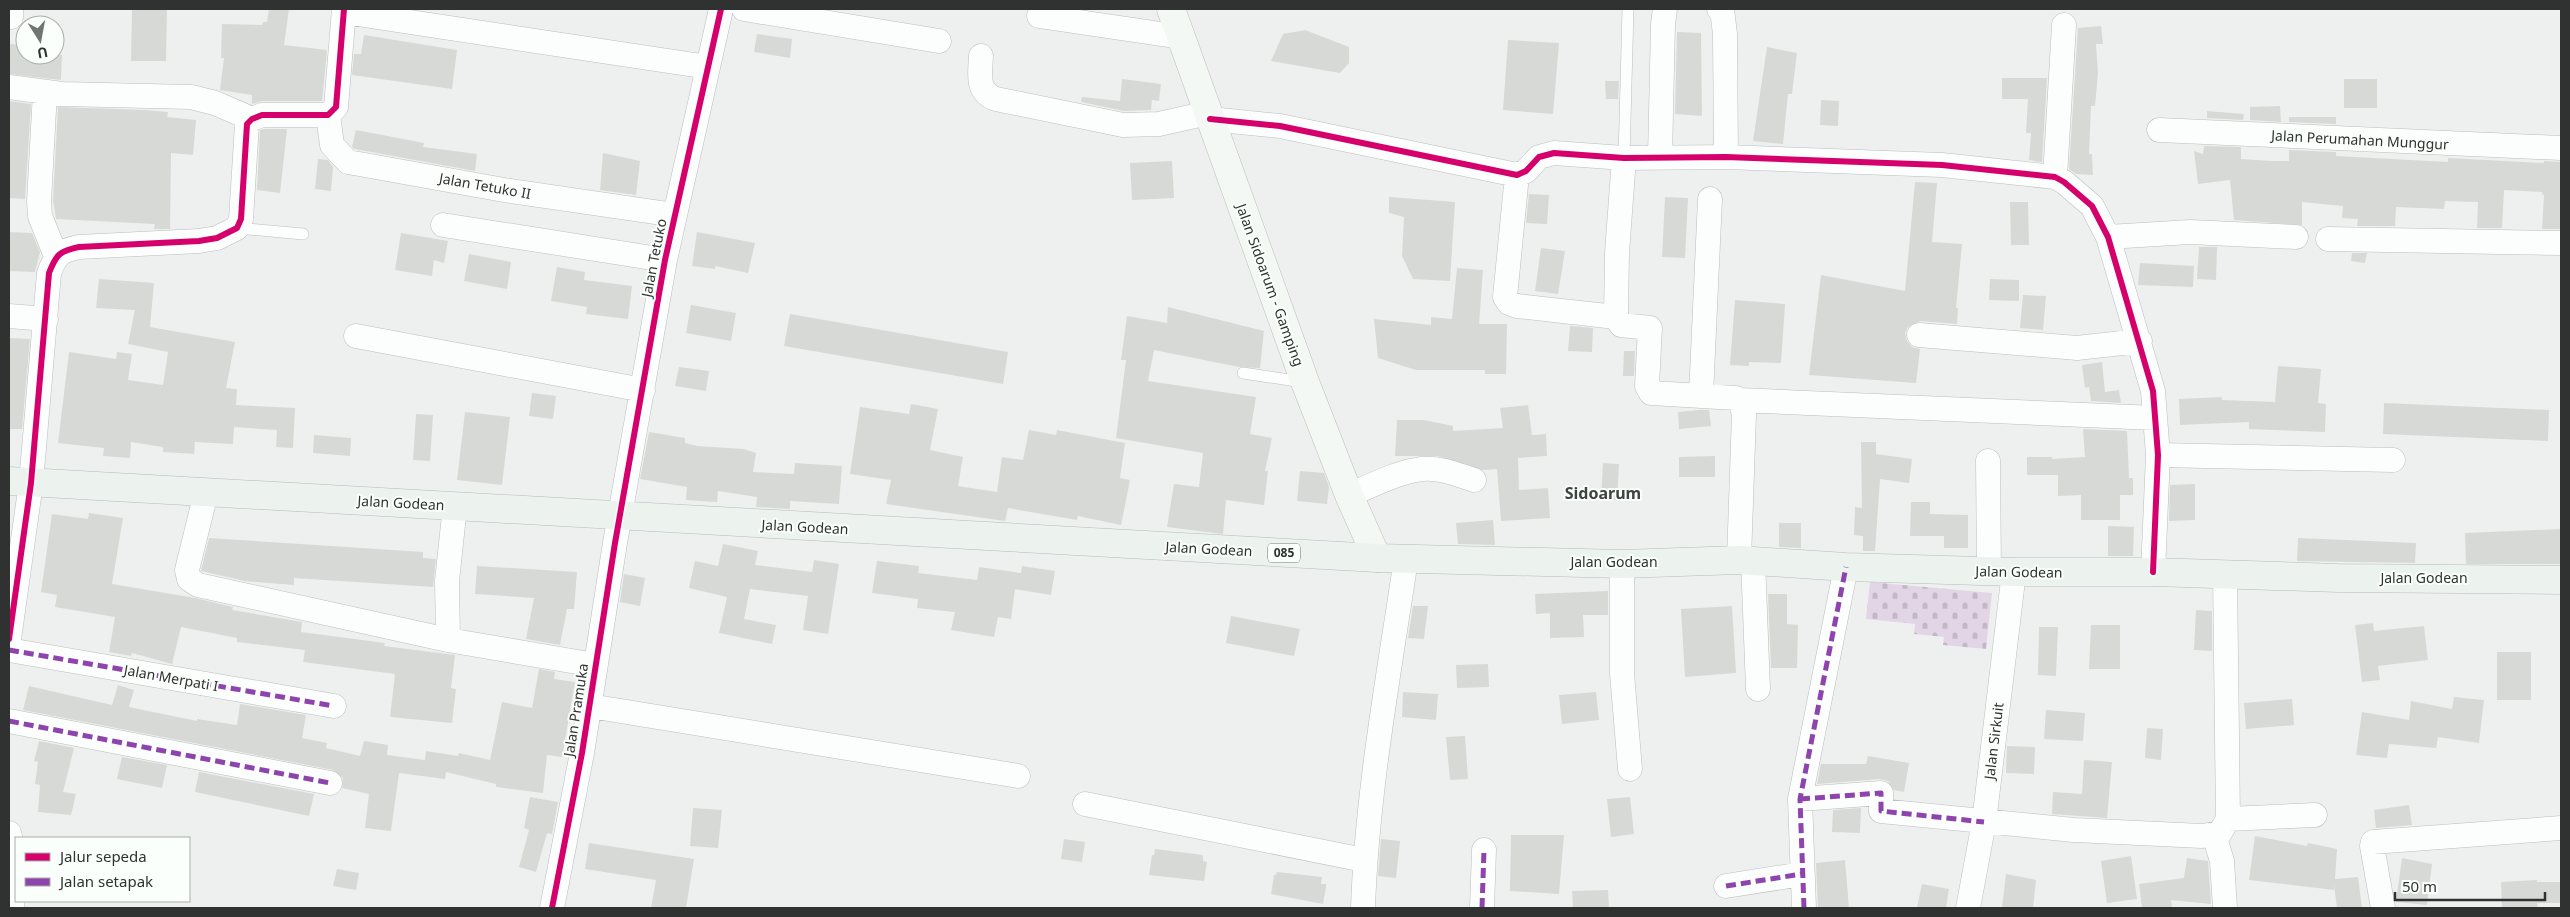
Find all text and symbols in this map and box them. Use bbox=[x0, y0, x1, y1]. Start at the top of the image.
north arrow bbox=[15, 15, 65, 65]
text: U bbox=[36, 43, 50, 64]
street label: Jalan Perumahan Munggur bbox=[2269, 125, 2449, 154]
street label: Jalan Tetuko II bbox=[436, 168, 533, 203]
street label: Jalan Sidoarum - Gamping bbox=[1232, 199, 1309, 369]
street label: Jalan Tetuko bbox=[636, 217, 670, 301]
district label: Sidoarum bbox=[1565, 482, 1641, 504]
street label: Jalan Godean bbox=[355, 491, 445, 514]
street label: Jalan Godean bbox=[759, 515, 849, 538]
street label: Jalan Godean bbox=[1163, 537, 1253, 560]
road number: 085 bbox=[1268, 544, 1300, 562]
street label: Jalan Godean bbox=[1568, 552, 1658, 571]
street label: Jalan Godean bbox=[1973, 561, 2063, 582]
street label: Jalan Godean bbox=[2378, 568, 2468, 587]
street label: Jalan Merpati I bbox=[121, 660, 220, 695]
street label: Jalan Pramuka bbox=[558, 662, 592, 760]
street label: Jalan Sirkuit bbox=[1979, 701, 2008, 782]
legend bbox=[15, 837, 190, 902]
text: Jalur sepeda bbox=[58, 846, 147, 866]
scale bar bbox=[2395, 870, 2545, 902]
text: Jalan setapak bbox=[58, 871, 153, 891]
text: 50 m bbox=[2402, 876, 2437, 896]

